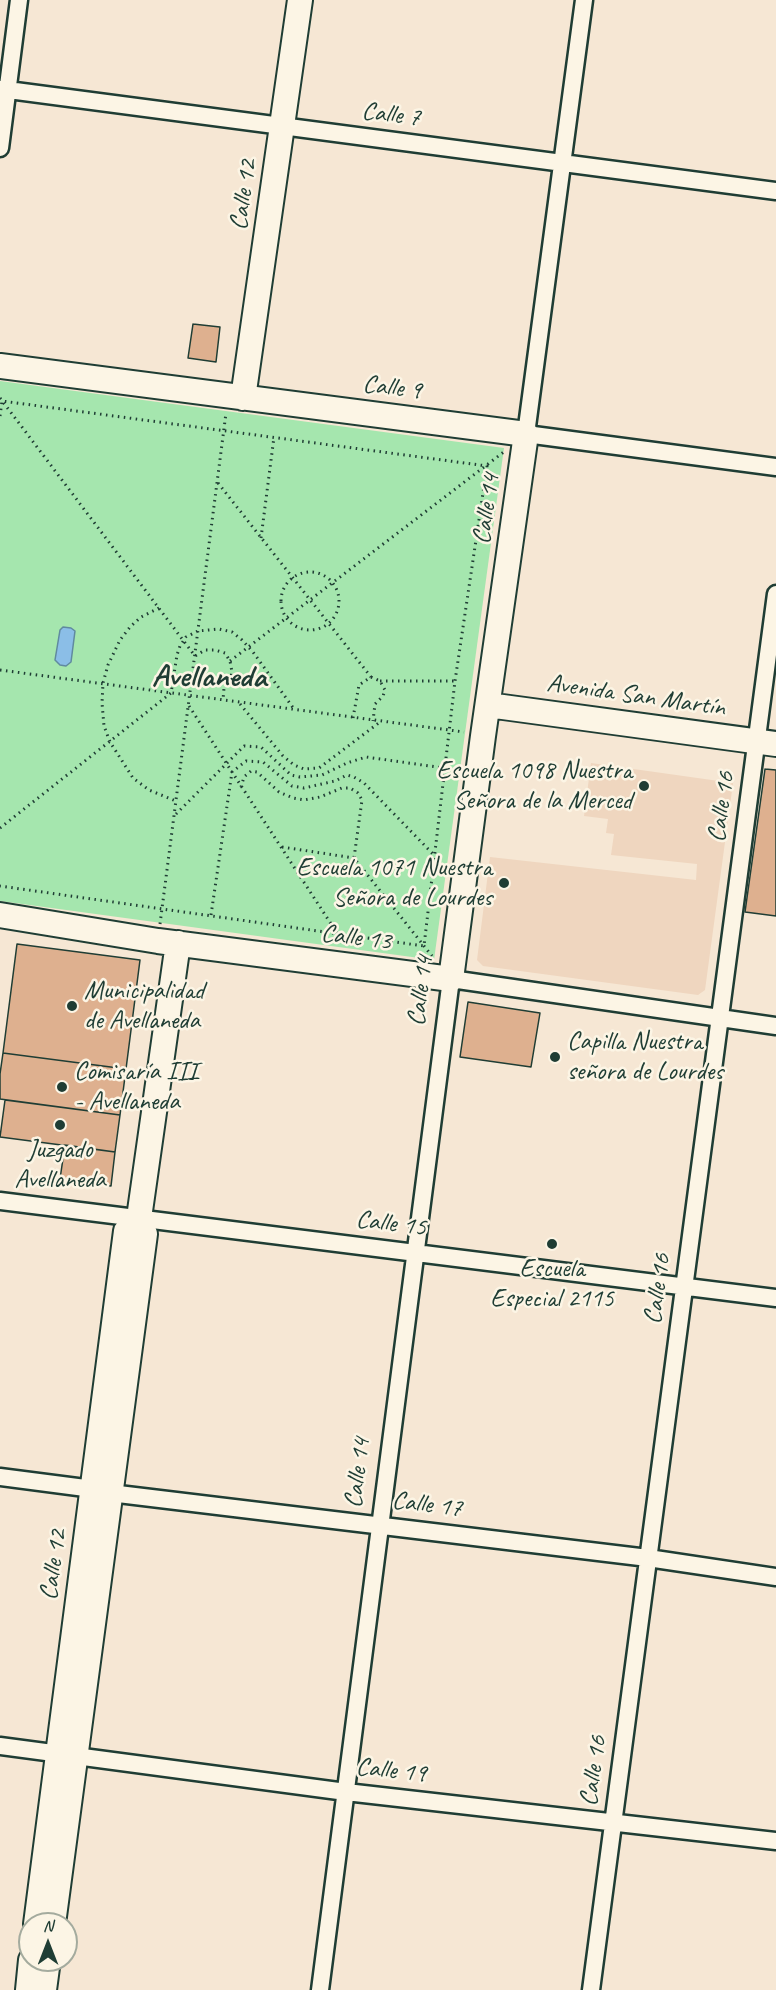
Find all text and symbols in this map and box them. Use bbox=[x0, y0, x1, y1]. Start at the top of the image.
street label: Calle 7 bbox=[360, 96, 422, 134]
street label: Calle 12 bbox=[224, 158, 264, 232]
street label: Calle 9 bbox=[361, 369, 423, 407]
street label: Calle 14 bbox=[467, 472, 507, 546]
district label: Avellaneda bbox=[152, 659, 266, 697]
street label: Avenida San Martín bbox=[545, 668, 727, 724]
place label: Escuela 1098 Nuestra Señora de la Merced bbox=[437, 755, 632, 816]
street label: Calle 16 bbox=[702, 770, 742, 844]
marker: Escuela 1098 Nuestra Señora de la Merced bbox=[637, 779, 651, 793]
place label: Escuela 1071 Nuestra Señora de Lourdes bbox=[297, 852, 492, 914]
marker: Escuela 1071 Nuestra Señora de Lourdes bbox=[497, 876, 511, 890]
street label: Calle 13 bbox=[319, 918, 393, 958]
street label: Calle 14 bbox=[401, 954, 441, 1028]
place label: Municipalidad de Avellaneda bbox=[84, 975, 204, 1036]
marker: Municipalidad de Avellaneda bbox=[65, 999, 79, 1013]
place label: Capilla Nuestra señora de Lourdes bbox=[567, 1026, 723, 1088]
marker: Capilla Nuestra señora de Lourdes bbox=[548, 1050, 562, 1064]
place label: Comisaría III - Avellaneda bbox=[74, 1056, 198, 1118]
marker: Comisaría III - Avellaneda bbox=[55, 1080, 69, 1094]
marker: Juzgado Avellaneda bbox=[53, 1118, 67, 1132]
place label: Juzgado Avellaneda bbox=[15, 1134, 105, 1196]
street label: Calle 15 bbox=[354, 1204, 428, 1244]
marker: Escuela Especial 2115 bbox=[545, 1237, 559, 1251]
street label: Calle 16 bbox=[638, 1252, 678, 1326]
place label: Escuela Especial 2115 bbox=[490, 1253, 614, 1314]
street label: Calle 14 bbox=[338, 1436, 378, 1510]
street label: Calle 17 bbox=[390, 1485, 464, 1525]
street label: Calle 12 bbox=[34, 1528, 74, 1602]
street label: Calle 16 bbox=[574, 1734, 614, 1808]
street label: Calle 19 bbox=[354, 1752, 428, 1790]
north arrow bbox=[18, 1912, 78, 1972]
text: N bbox=[43, 1916, 53, 1936]

